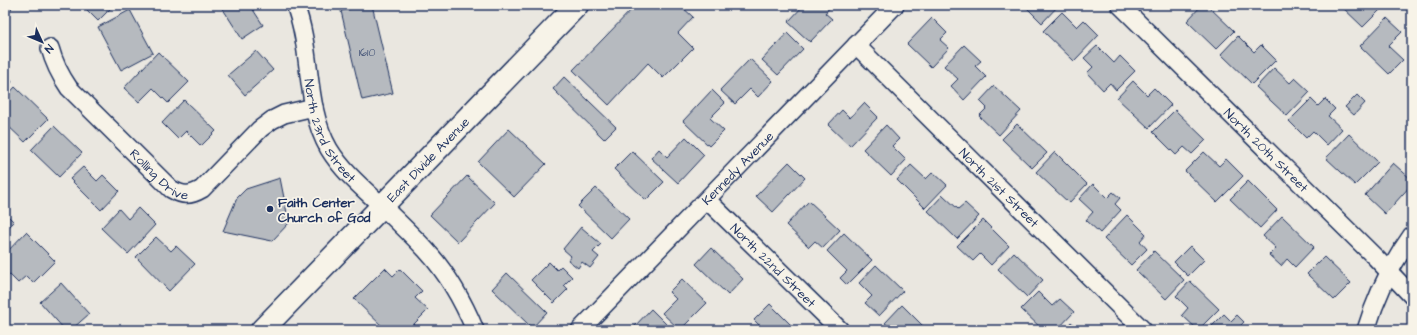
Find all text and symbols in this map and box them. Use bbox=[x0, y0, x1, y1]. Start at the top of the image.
north arrow bbox=[22, 22, 62, 62]
text: N bbox=[41, 41, 57, 56]
house number: 1610 bbox=[359, 45, 375, 60]
street label: North 23rd Street bbox=[300, 78, 360, 187]
street label: North 20th Street bbox=[1220, 105, 1313, 197]
street label: East Divide Avenue bbox=[383, 113, 474, 206]
street label: Kennedy Avenue bbox=[698, 128, 778, 209]
street label: North 21st Street bbox=[955, 144, 1043, 232]
street label: Rolling Drive bbox=[125, 145, 189, 204]
place label: Faith Center Church of God bbox=[278, 194, 371, 227]
marker: Faith Center Church of God bbox=[265, 204, 275, 214]
street label: North 22nd Street bbox=[726, 220, 820, 312]

